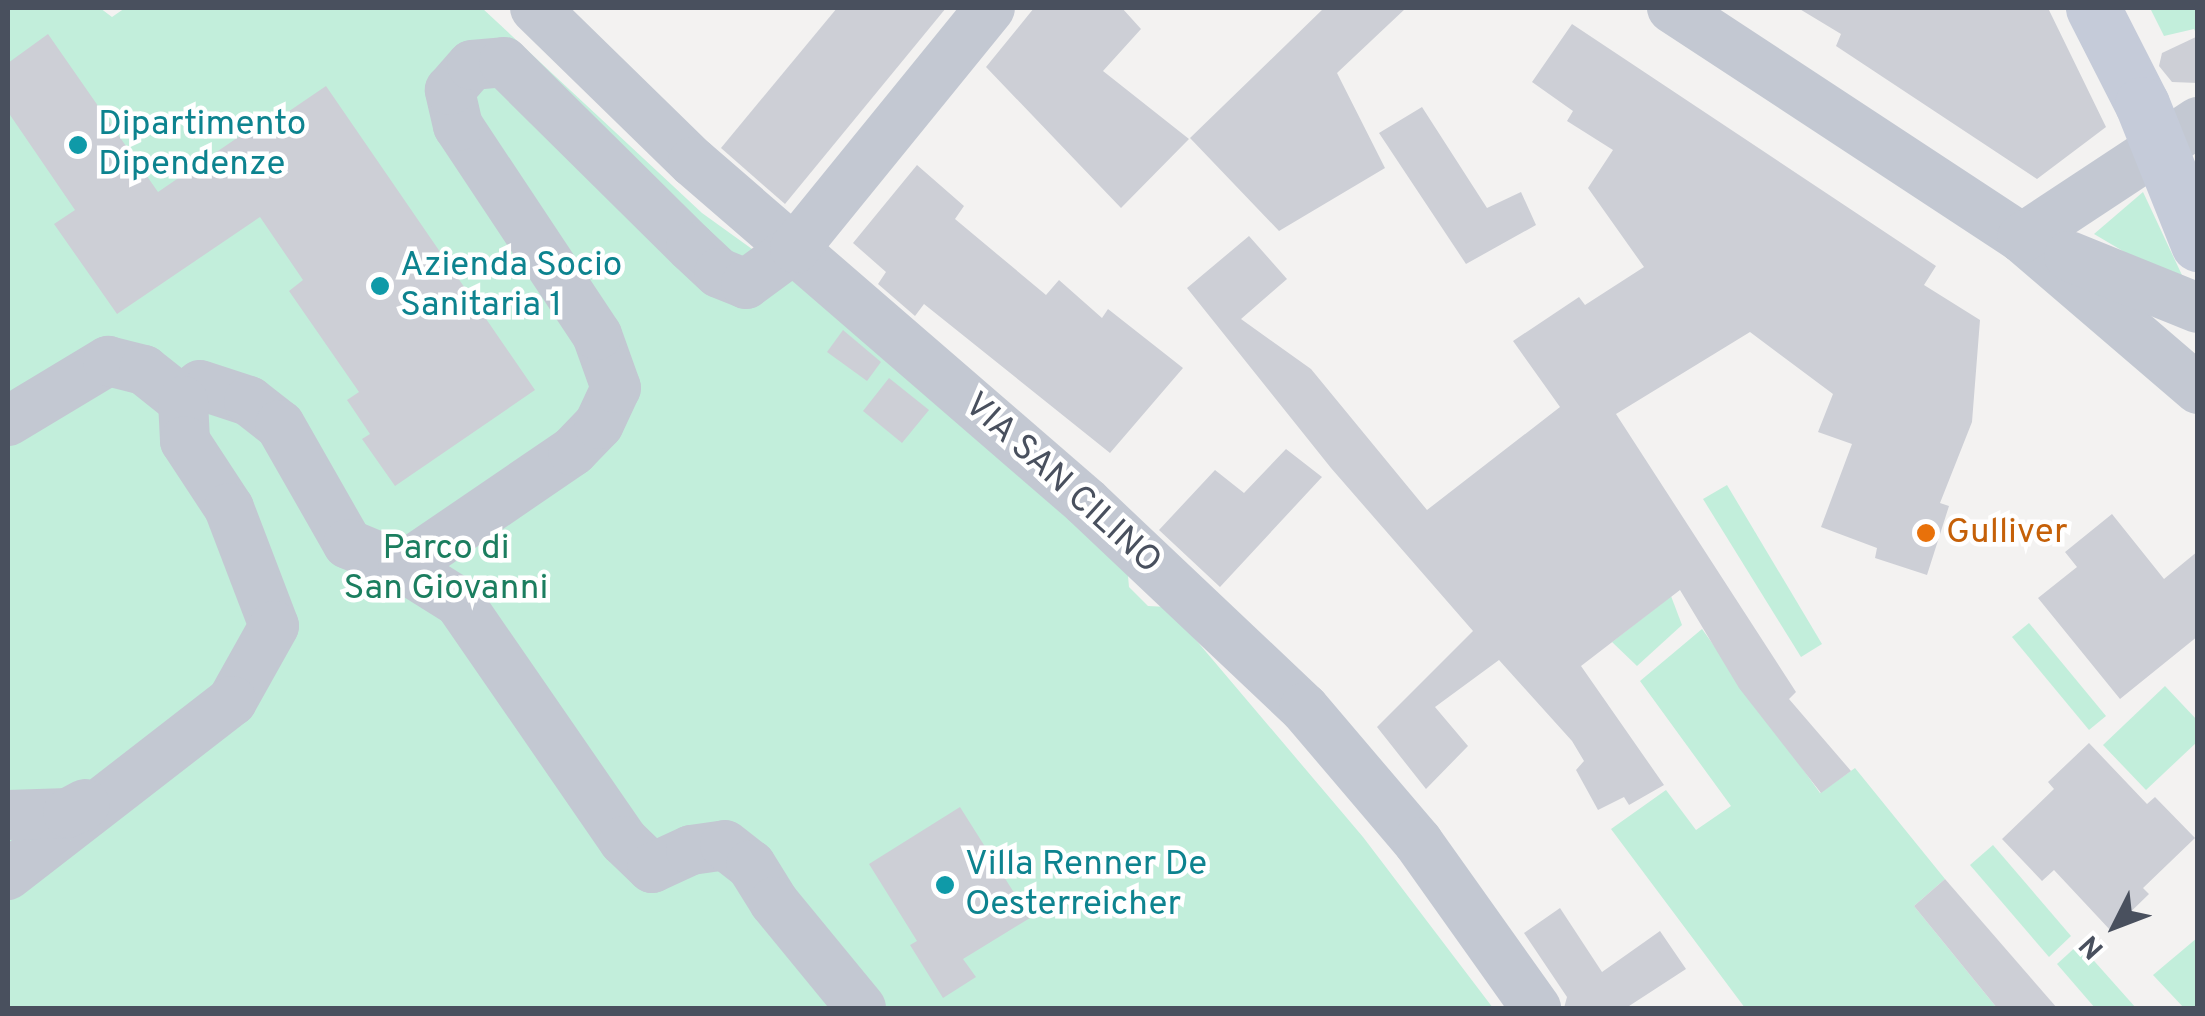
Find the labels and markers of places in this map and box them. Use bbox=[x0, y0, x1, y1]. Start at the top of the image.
place label: Dipartimento Dipendenze bbox=[98, 104, 306, 186]
marker: Dipartimento Dipendenze bbox=[67, 134, 89, 156]
place label: Azienda Socio Sanitaria 1 bbox=[400, 245, 622, 327]
marker: Azienda Socio Sanitaria 1 bbox=[369, 275, 391, 297]
place label: Gulliver bbox=[1946, 512, 2068, 554]
marker: Gulliver bbox=[1915, 522, 1937, 544]
place label: Villa Renner De Oesterreicher bbox=[965, 844, 1207, 926]
marker: Villa Renner De Oesterreicher bbox=[934, 874, 956, 896]

